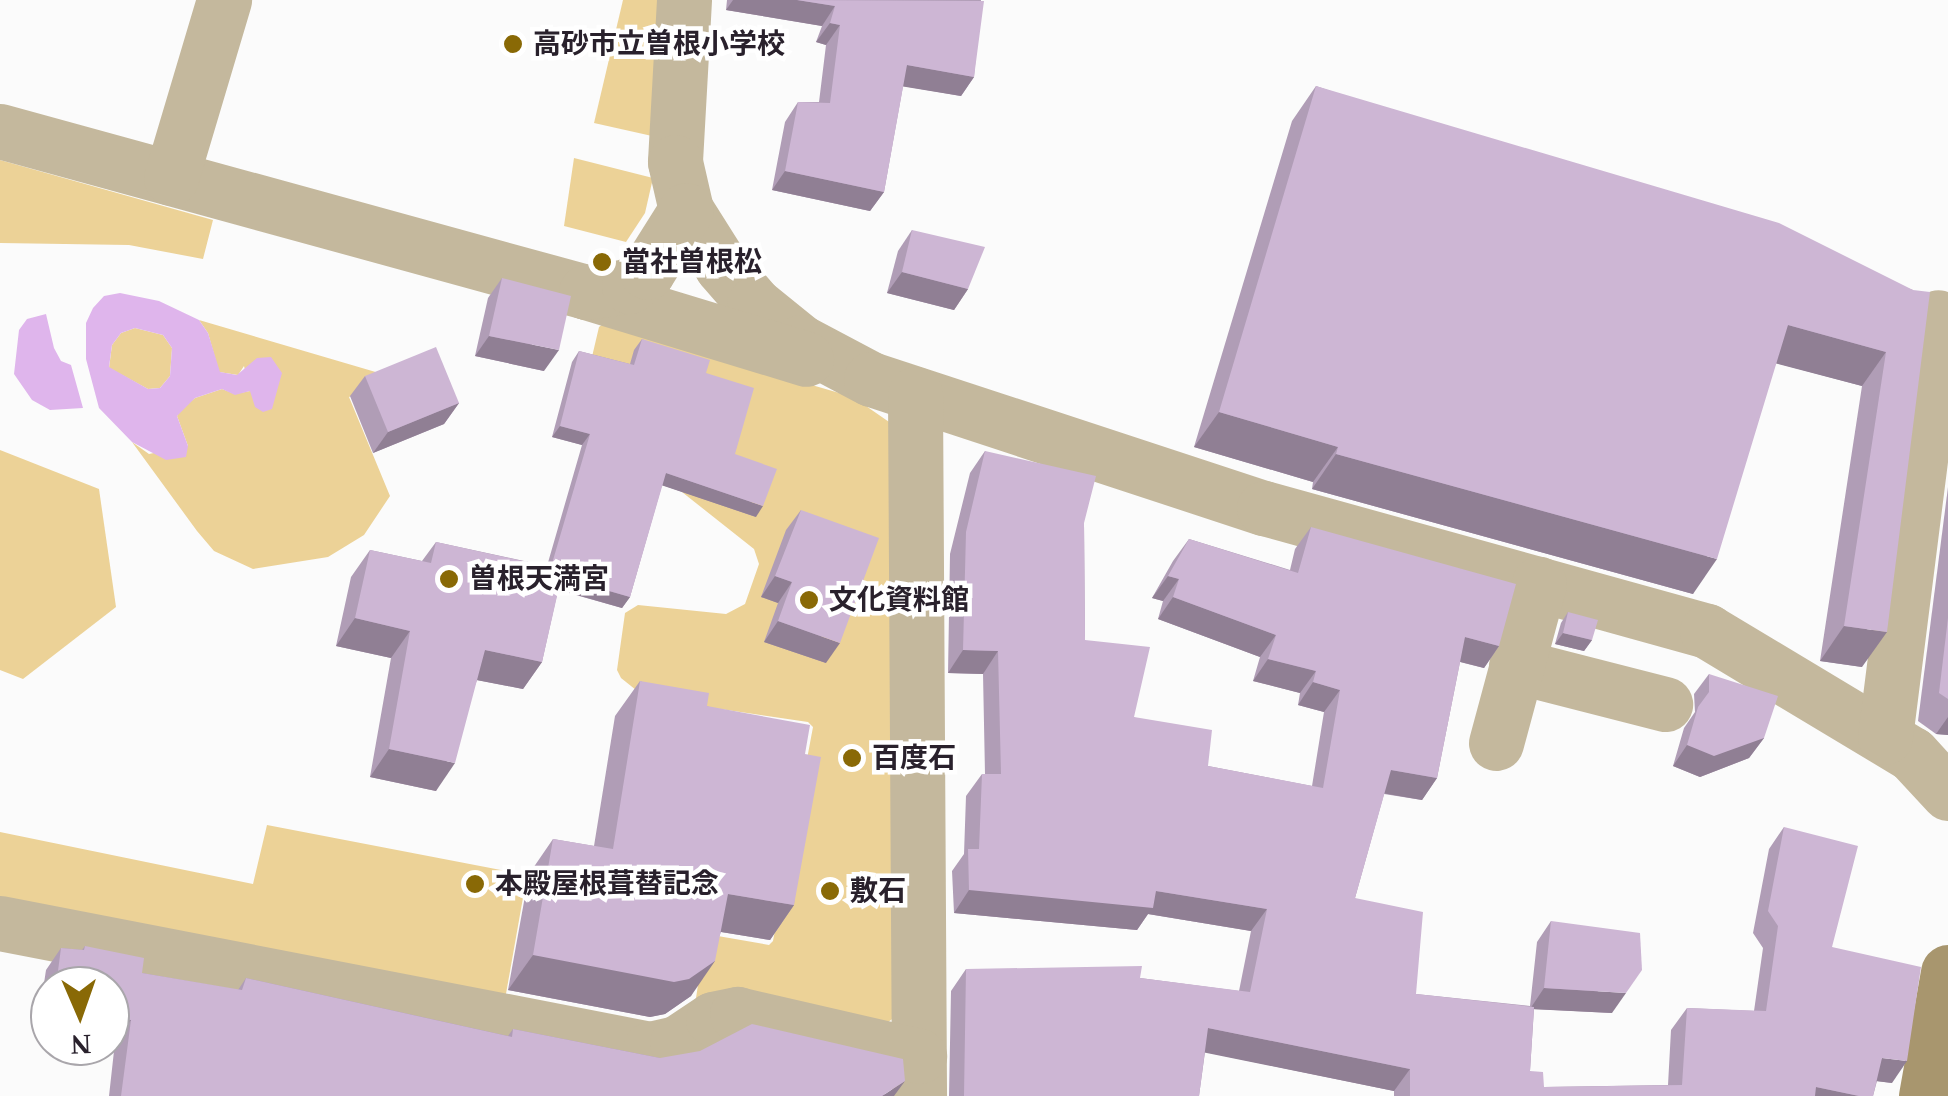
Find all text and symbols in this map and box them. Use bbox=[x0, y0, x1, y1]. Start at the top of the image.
place label: 高砂市立曽根小学校 bbox=[533, 27, 785, 61]
marker: 高砂市立曽根小学校 bbox=[502, 33, 524, 55]
place label: 當社曽根松 bbox=[622, 245, 762, 279]
marker: 當社曽根松 bbox=[591, 251, 613, 273]
place label: 曽根天満宮 bbox=[469, 562, 609, 596]
marker: 曽根天満宮 bbox=[438, 568, 460, 590]
place label: 文化資料館 bbox=[829, 583, 969, 617]
marker: 文化資料館 bbox=[798, 589, 820, 611]
place label: 百度石 bbox=[872, 741, 956, 775]
marker: 百度石 bbox=[841, 747, 863, 769]
place label: 本殿屋根葺替記念 bbox=[495, 867, 719, 901]
marker: 本殿屋根葺替記念 bbox=[464, 873, 486, 895]
place label: 敷石 bbox=[850, 874, 906, 908]
marker: 敷石 bbox=[819, 880, 841, 902]
north arrow bbox=[30, 966, 130, 1066]
text: N bbox=[70, 1029, 92, 1060]

